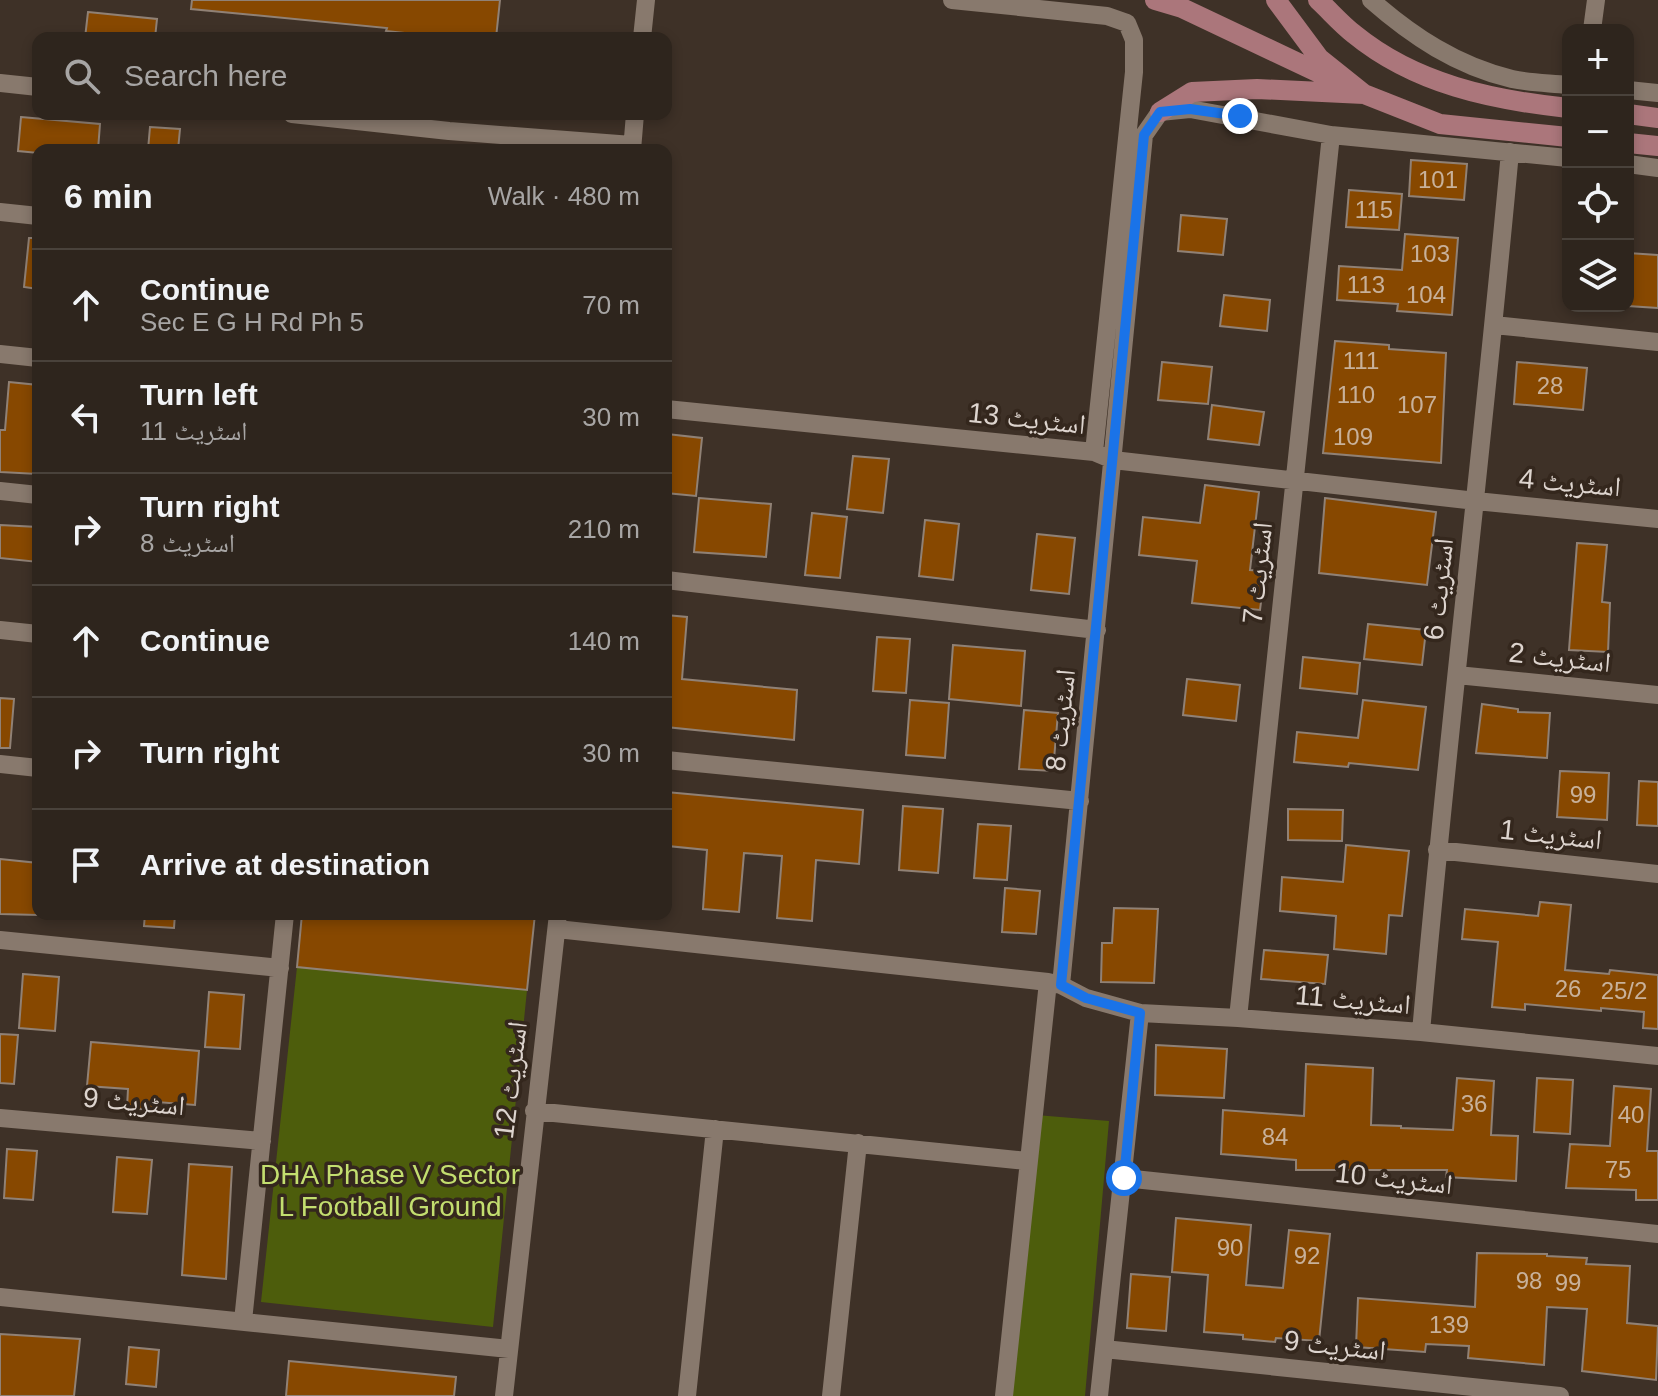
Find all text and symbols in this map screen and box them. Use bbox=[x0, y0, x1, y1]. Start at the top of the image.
map controls bbox=[1562, 24, 1634, 312]
button: + bbox=[1562, 24, 1634, 96]
search box bbox=[32, 32, 672, 120]
icon: search bbox=[60, 54, 104, 98]
text: Search here bbox=[124, 59, 287, 92]
button: − bbox=[1562, 96, 1634, 168]
route end bbox=[1222, 98, 1258, 134]
house number: 101 bbox=[1418, 166, 1458, 193]
button: locate bbox=[1562, 168, 1634, 240]
text: 6 min bbox=[64, 177, 153, 215]
text: Walk · 480 m bbox=[488, 181, 640, 211]
house number: 115 bbox=[1355, 196, 1393, 223]
house number: 103 bbox=[1410, 240, 1450, 267]
button: layers bbox=[1562, 240, 1634, 312]
house number: 113 bbox=[1347, 271, 1385, 298]
text: Continue bbox=[140, 273, 270, 306]
house number: 104 bbox=[1406, 281, 1446, 308]
icon: ahead bbox=[64, 283, 108, 327]
text: 70 m bbox=[582, 290, 640, 320]
text: Sec E G H Rd Ph 5 bbox=[140, 307, 364, 337]
house number: 111 bbox=[1343, 347, 1379, 374]
house number: 28 bbox=[1537, 372, 1563, 399]
text: Turn left bbox=[140, 378, 258, 411]
house number: 110 bbox=[1337, 381, 1375, 408]
house number: 107 bbox=[1397, 391, 1437, 418]
icon: left bbox=[64, 395, 108, 439]
street label: اسٹریٹ 13 bbox=[967, 397, 1087, 441]
text: 30 m bbox=[582, 402, 640, 432]
text: اسٹریٹ 11 bbox=[140, 416, 248, 446]
house number: 109 bbox=[1333, 423, 1373, 450]
street label: اسٹریٹ 4 bbox=[1518, 463, 1622, 503]
text: Turn right bbox=[140, 490, 279, 523]
icon: right bbox=[64, 507, 108, 551]
text: 210 m bbox=[568, 514, 640, 544]
street label: اسٹریٹ 7 bbox=[1237, 521, 1279, 626]
text: اسٹریٹ 8 bbox=[140, 528, 235, 558]
street label: اسٹریٹ 6 bbox=[1418, 537, 1460, 642]
icon: ahead bbox=[64, 619, 108, 663]
text: Continue bbox=[140, 624, 270, 657]
text: 140 m bbox=[568, 626, 640, 656]
street label: اسٹریٹ 2 bbox=[1507, 637, 1612, 679]
street label: اسٹریٹ 8 bbox=[1040, 668, 1082, 773]
icon: right bbox=[64, 731, 108, 775]
text: Turn right bbox=[140, 736, 279, 769]
text: 30 m bbox=[582, 738, 640, 768]
house number: 99 bbox=[1570, 781, 1596, 808]
street label: اسٹریٹ 1 bbox=[1498, 814, 1603, 856]
icon: arrive bbox=[64, 843, 108, 887]
text: Arrive at destination bbox=[140, 848, 430, 881]
house number: 26 bbox=[1555, 975, 1581, 1002]
house number: 25/2 bbox=[1601, 977, 1647, 1004]
street label: اسٹریٹ 11 bbox=[1294, 979, 1412, 1020]
street label: اسٹریٹ 12 bbox=[488, 1020, 534, 1141]
street label: اسٹریٹ 9 bbox=[82, 1082, 186, 1122]
house number: 36 bbox=[1461, 1090, 1487, 1117]
house number: 40 bbox=[1618, 1101, 1644, 1128]
house number: 84 bbox=[1262, 1123, 1288, 1150]
house number: 75 bbox=[1605, 1156, 1631, 1183]
street label: اسٹریٹ 10 bbox=[1334, 1157, 1454, 1201]
park label: DHA Phase V Sector L Football Ground bbox=[260, 1159, 520, 1222]
route start bbox=[1106, 1160, 1142, 1196]
house number: 90 bbox=[1217, 1234, 1243, 1261]
house number: 92 bbox=[1294, 1242, 1320, 1269]
house number: 98 bbox=[1516, 1267, 1542, 1294]
house number: 99 bbox=[1555, 1269, 1581, 1296]
house number: 139 bbox=[1429, 1311, 1469, 1338]
street label: اسٹریٹ 9 bbox=[1282, 1325, 1387, 1367]

